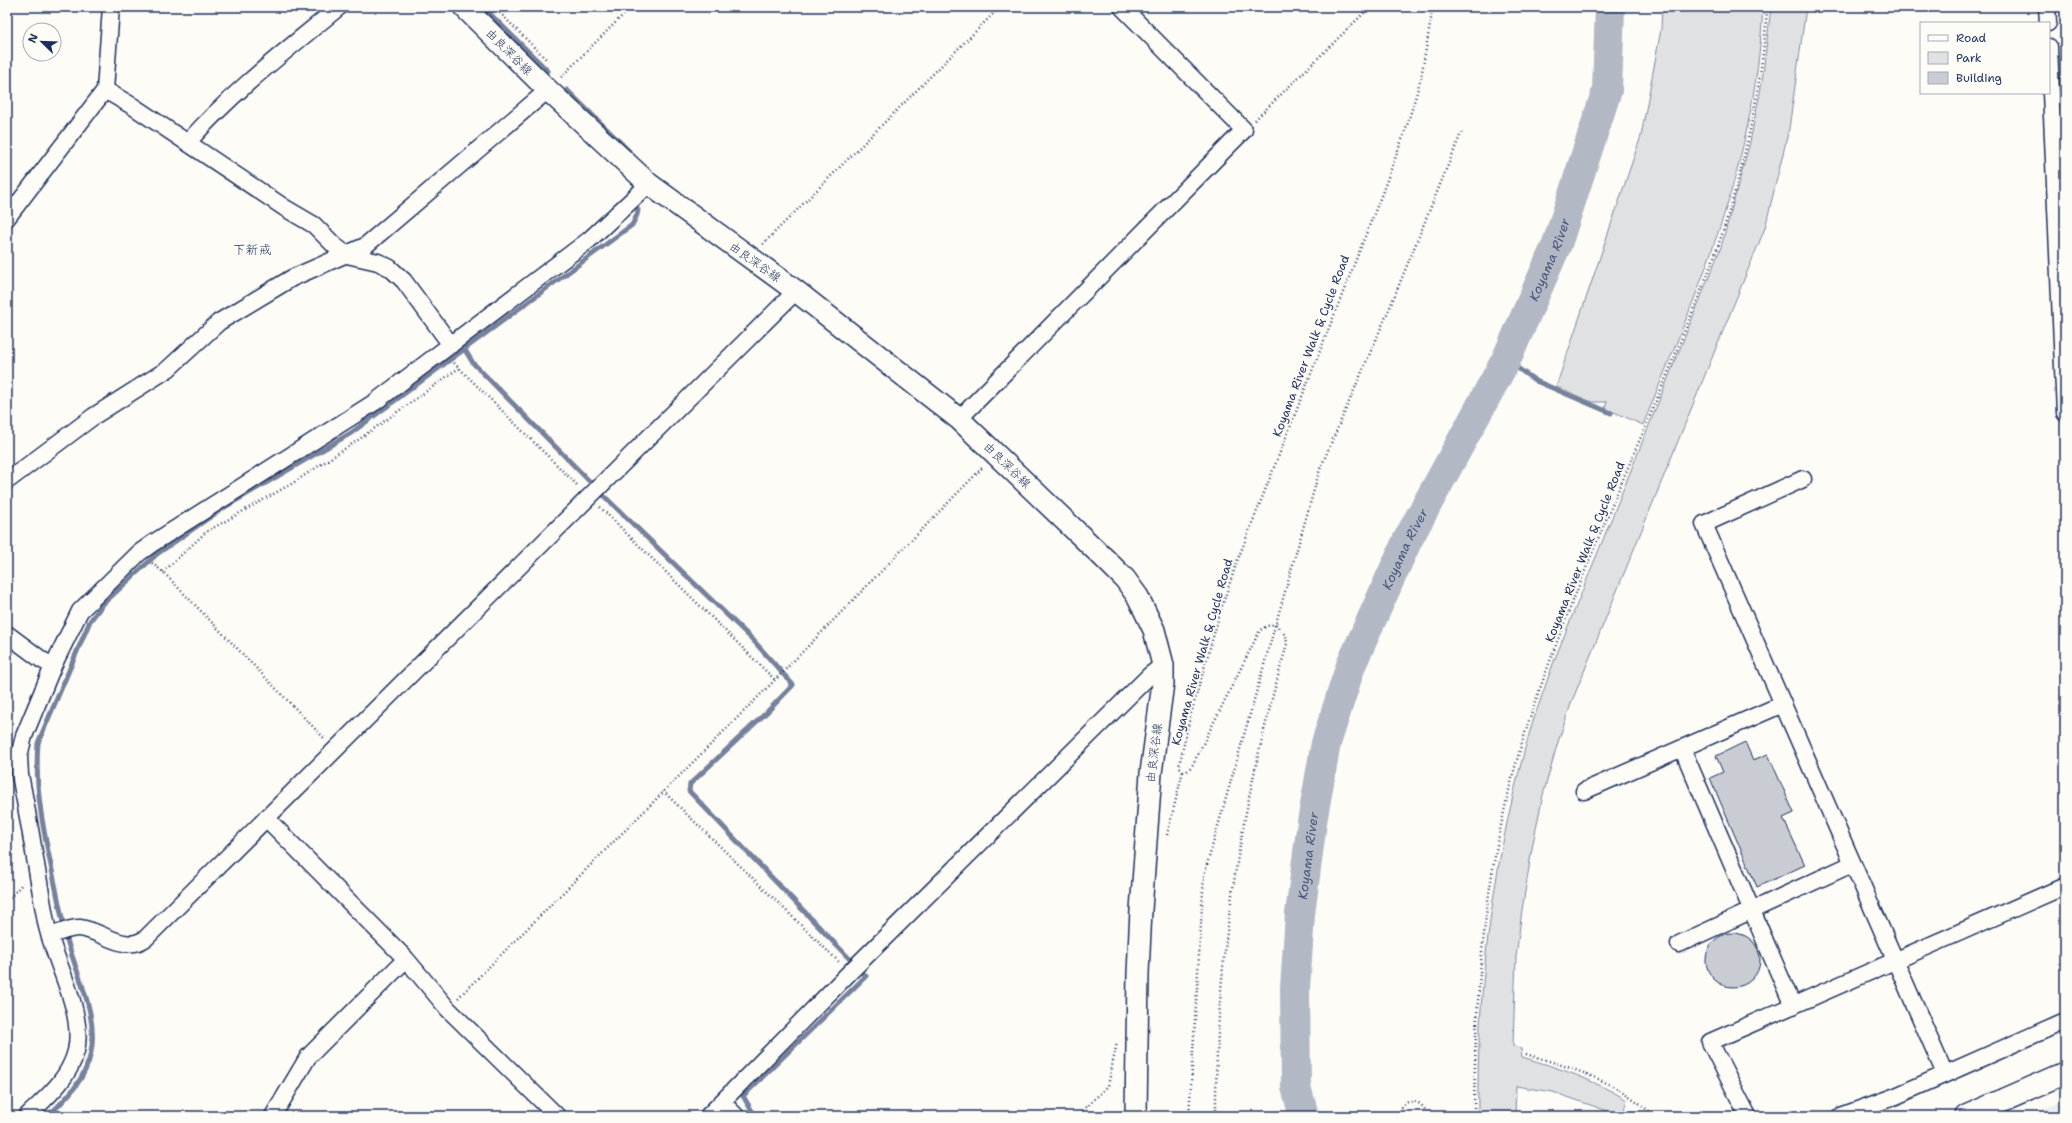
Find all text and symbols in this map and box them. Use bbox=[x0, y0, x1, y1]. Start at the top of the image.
north arrow bbox=[22, 22, 62, 62]
legend bbox=[1920, 22, 2050, 94]
street label: 由良深谷線 bbox=[482, 25, 536, 79]
text: Road bbox=[1956, 30, 1987, 46]
text: N bbox=[25, 31, 42, 45]
text: Park bbox=[1956, 50, 1982, 66]
text: Building bbox=[1956, 70, 2002, 86]
water label: Koyama River bbox=[1525, 215, 1574, 304]
street label: 由良深谷線 bbox=[726, 238, 784, 286]
district label: 下新戒 bbox=[232, 241, 272, 258]
street label: Koyama River Walk & Cycle Road bbox=[1269, 252, 1353, 439]
street label: 由良深谷線 bbox=[980, 438, 1034, 492]
street label: Koyama River Walk & Cycle Road bbox=[1541, 459, 1629, 645]
water label: Koyama River bbox=[1378, 505, 1432, 592]
street label: Koyama River Walk & Cycle Road bbox=[1168, 556, 1236, 747]
street label: 由良深谷線 bbox=[1142, 722, 1166, 784]
water label: Koyama River bbox=[1294, 810, 1323, 901]

